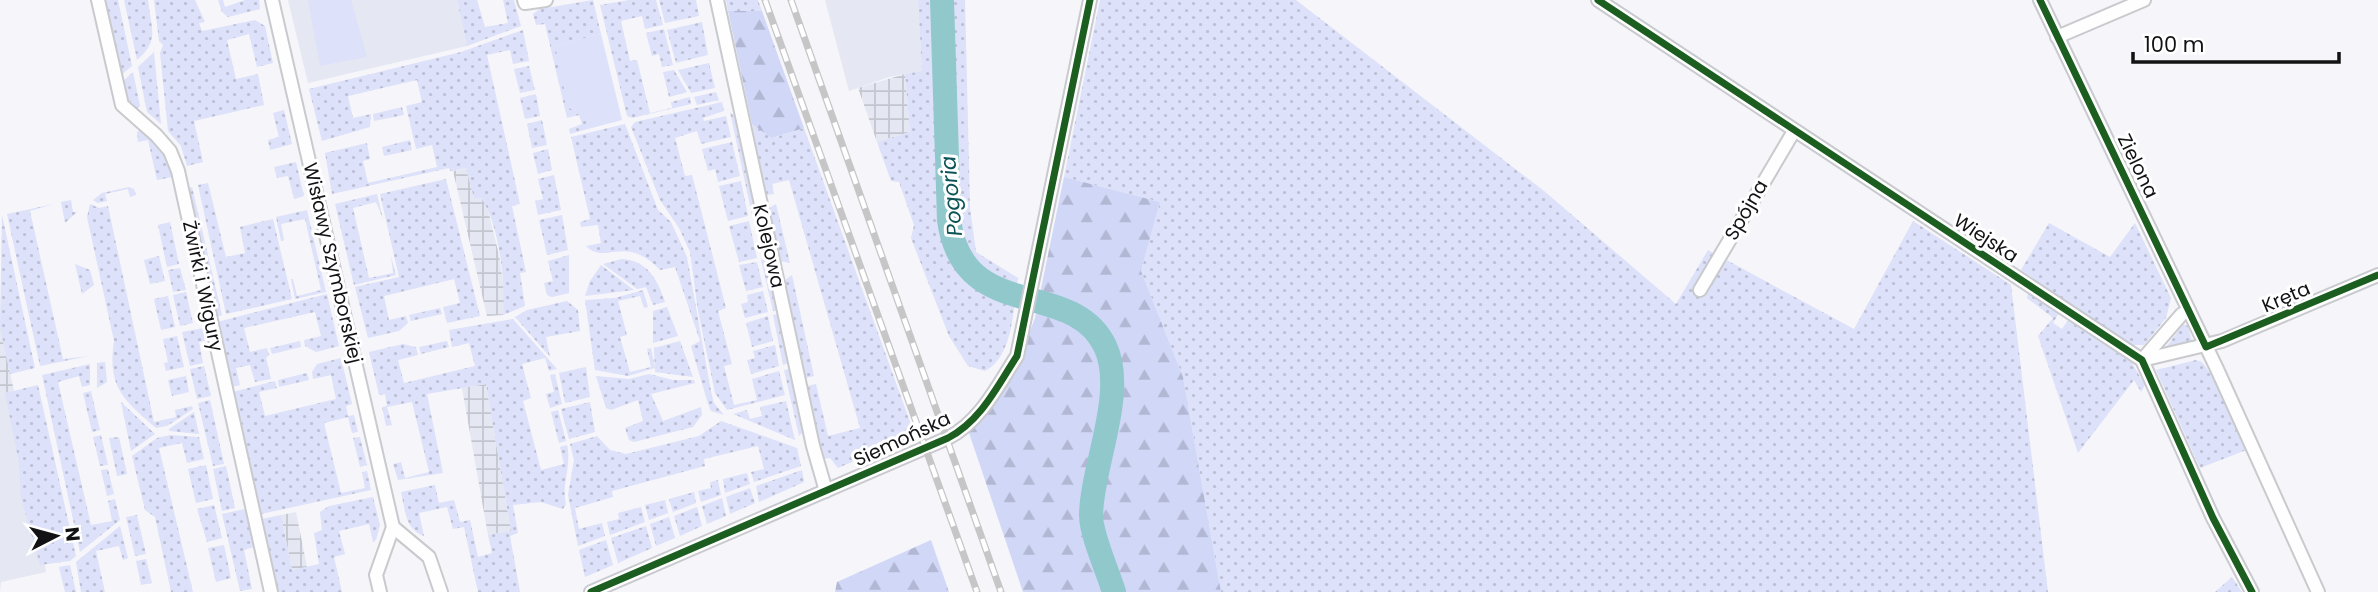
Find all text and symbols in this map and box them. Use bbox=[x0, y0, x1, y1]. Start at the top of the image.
scale bar bbox=[2133, 21, 2340, 65]
text: 100 m bbox=[2144, 30, 2204, 59]
street label: Zielona bbox=[2111, 129, 2165, 203]
water label: Pogoria bbox=[933, 155, 969, 237]
street label: Wisławy Szymborskiej bbox=[297, 160, 369, 366]
street label: Spójna bbox=[1718, 175, 1774, 245]
street label: Kolejowa bbox=[746, 201, 792, 291]
street label: Wiejska bbox=[1948, 207, 2024, 269]
street label: Żwirki i Wigury bbox=[176, 218, 230, 354]
street label: Kręta bbox=[2258, 275, 2314, 319]
street label: Siemońska bbox=[849, 405, 955, 473]
north arrow bbox=[21, 501, 91, 571]
text: N bbox=[58, 526, 87, 543]

